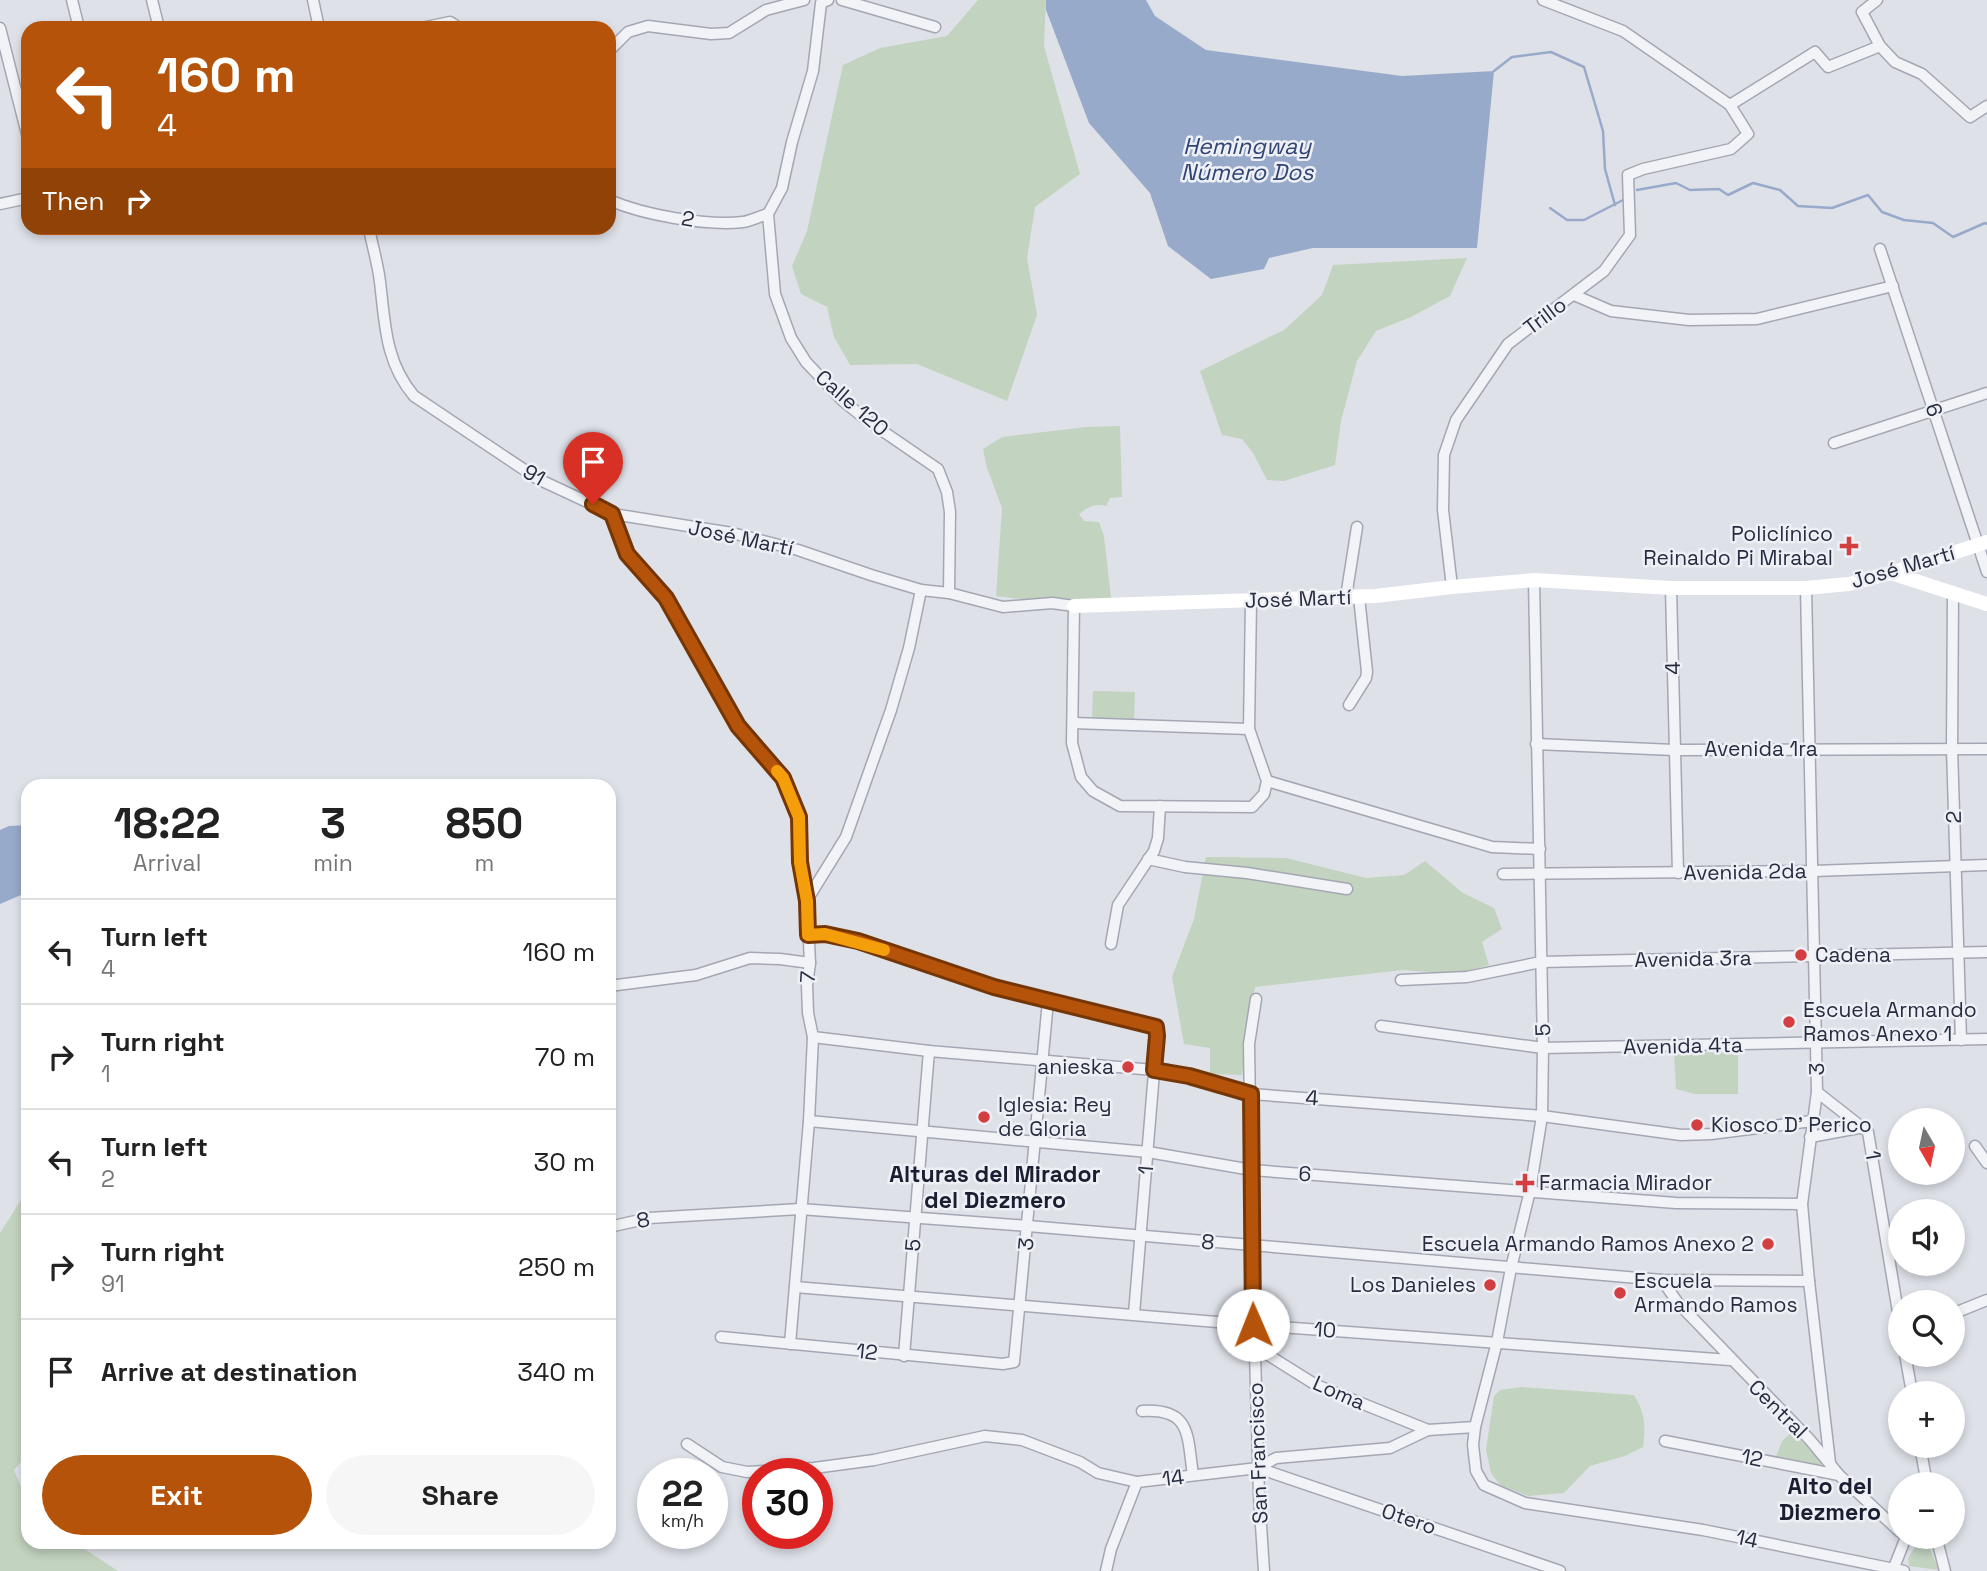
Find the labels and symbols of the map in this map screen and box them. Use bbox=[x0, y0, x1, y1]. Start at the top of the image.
water label: Hemingway Número Dos bbox=[1181, 131, 1314, 187]
street label: 2 bbox=[680, 204, 697, 233]
street label: Trillo bbox=[1518, 291, 1572, 341]
street label: Calle 120 bbox=[810, 363, 895, 442]
street label: 6 bbox=[1920, 400, 1949, 420]
pin bbox=[563, 432, 623, 504]
street label: 91 bbox=[518, 457, 550, 492]
street label: José Martí bbox=[686, 513, 797, 562]
place label: Policlínico Reinaldo Pi Mirabal bbox=[1643, 520, 1833, 571]
marker: Policlínico Reinaldo Pi Mirabal bbox=[1839, 536, 1859, 556]
street label: José Martí bbox=[1848, 539, 1959, 594]
street label: José Martí bbox=[1244, 583, 1353, 614]
street label: 4 bbox=[1659, 661, 1686, 675]
street label: Avenida 1ra bbox=[1704, 735, 1818, 762]
street label: 2 bbox=[1940, 810, 1967, 824]
street label: Avenida 2da bbox=[1683, 857, 1807, 886]
place label: Cadena bbox=[1815, 941, 1891, 968]
street label: Avenida 3ra bbox=[1634, 944, 1752, 973]
marker: Cadena bbox=[1793, 947, 1809, 963]
street label: 7 bbox=[794, 970, 821, 984]
place label: Escuela Armando Ramos Anexo 1 bbox=[1803, 996, 1977, 1047]
marker: Escuela Armando Ramos Anexo 1 bbox=[1781, 1014, 1797, 1030]
street label: 5 bbox=[1529, 1023, 1556, 1037]
street label: Avenida 4ta bbox=[1623, 1031, 1743, 1060]
place label: anieska bbox=[1037, 1053, 1114, 1080]
marker: anieska bbox=[1120, 1059, 1136, 1075]
street label: 3 bbox=[1803, 1062, 1830, 1076]
street label: 4 bbox=[1305, 1084, 1320, 1111]
place label: Iglesia: Rey de Gloria bbox=[998, 1091, 1112, 1142]
north arrow bbox=[1888, 1108, 1965, 1185]
marker: Iglesia: Rey de Gloria bbox=[976, 1109, 992, 1125]
place label: Kiosco D' Perico bbox=[1711, 1111, 1872, 1138]
marker: Kiosco D' Perico bbox=[1689, 1117, 1705, 1133]
street label: 1 bbox=[1859, 1148, 1888, 1162]
district label: Alturas del Mirador del Diezmero bbox=[889, 1159, 1101, 1215]
street label: 6 bbox=[1298, 1160, 1312, 1187]
street label: 1 bbox=[1132, 1164, 1159, 1176]
place label: Farmacia Mirador bbox=[1539, 1169, 1712, 1196]
marker: Farmacia Mirador bbox=[1517, 1175, 1533, 1191]
street label: 8 bbox=[634, 1205, 651, 1234]
street label: 8 bbox=[1200, 1227, 1216, 1256]
place label: Escuela Armando Ramos Anexo 2 bbox=[1422, 1230, 1754, 1257]
street label: 3 bbox=[1012, 1236, 1040, 1251]
marker: Escuela Armando Ramos Anexo 2 bbox=[1760, 1236, 1776, 1252]
street label: 5 bbox=[899, 1238, 926, 1252]
place label: Escuela Armando Ramos bbox=[1634, 1267, 1797, 1318]
place label: Los Danieles bbox=[1350, 1271, 1476, 1298]
marker: Los Danieles bbox=[1482, 1277, 1498, 1293]
marker: Escuela Armando Ramos bbox=[1612, 1285, 1628, 1301]
position arrow bbox=[1216, 1288, 1290, 1362]
street label: 10 bbox=[1313, 1315, 1337, 1344]
street label: 12 bbox=[855, 1337, 879, 1366]
street label: Loma bbox=[1309, 1369, 1370, 1416]
street label: Central bbox=[1743, 1373, 1814, 1444]
street label: San Francisco bbox=[1242, 1382, 1273, 1524]
street label: 12 bbox=[1739, 1442, 1765, 1473]
speed limit sign: 30 bbox=[742, 1458, 833, 1549]
street label: 14 bbox=[1160, 1463, 1185, 1492]
district label: Alto del Diezmero bbox=[1779, 1471, 1881, 1527]
street label: Otero bbox=[1378, 1497, 1440, 1540]
street label: 14 bbox=[1734, 1523, 1761, 1554]

